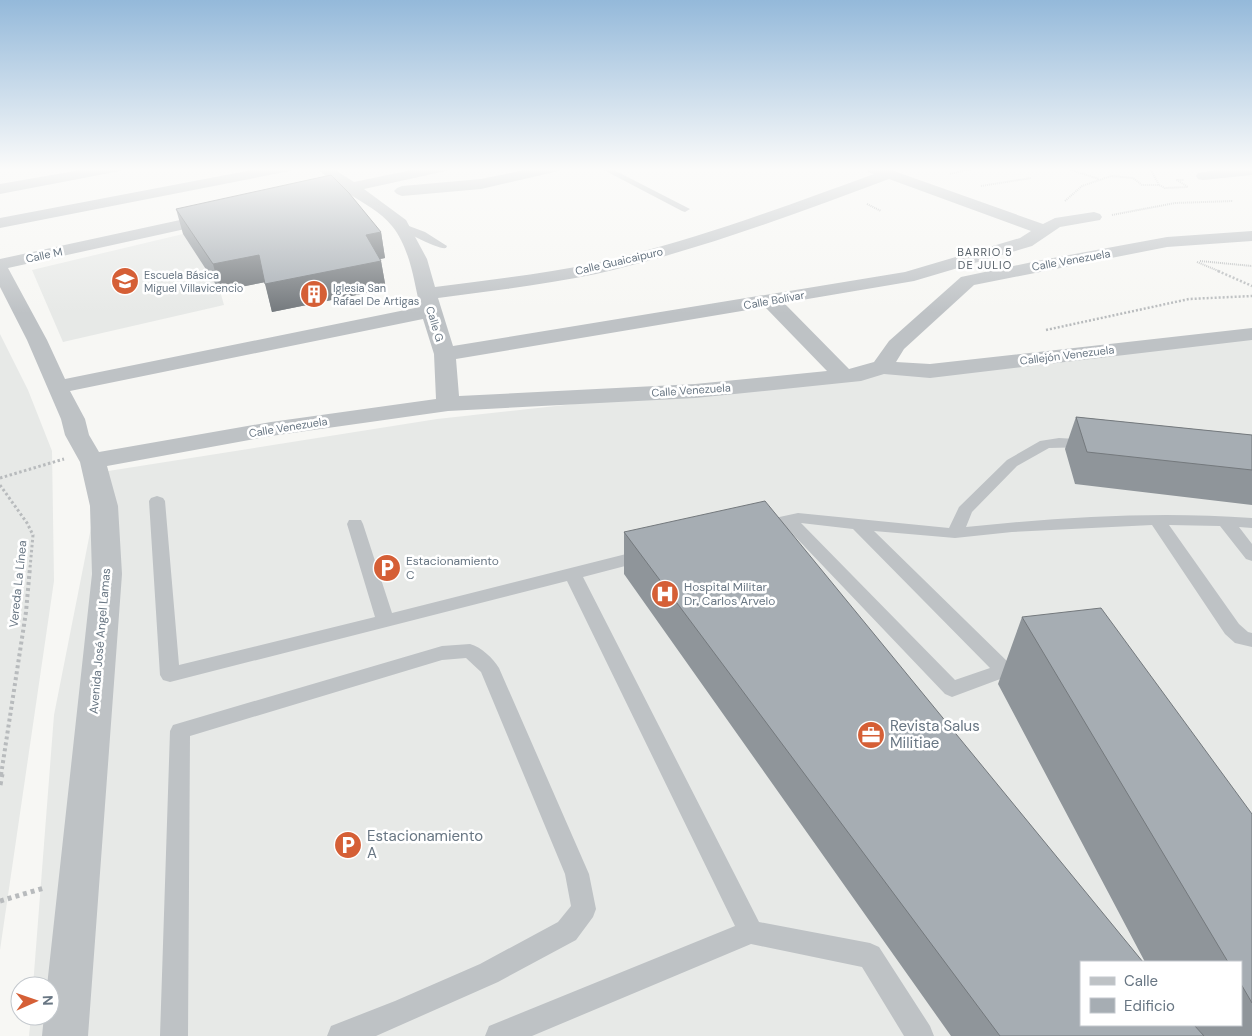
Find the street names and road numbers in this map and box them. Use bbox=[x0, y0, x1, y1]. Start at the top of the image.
street label: Calle M bbox=[24, 244, 64, 266]
street label: Calle Guaicaipuro bbox=[574, 244, 664, 278]
street label: Calle Venezuela bbox=[1031, 246, 1111, 274]
street label: Calle Bolívar bbox=[742, 288, 806, 312]
street label: Calle G bbox=[423, 305, 447, 343]
street label: Callejón Venezuela bbox=[1019, 342, 1115, 368]
street label: Calle Venezuela bbox=[651, 380, 731, 400]
street label: Calle Venezuela bbox=[248, 414, 328, 440]
street label: Vereda La Línea bbox=[5, 540, 31, 628]
street label: Avenida José Angel Lamas bbox=[86, 567, 114, 715]

